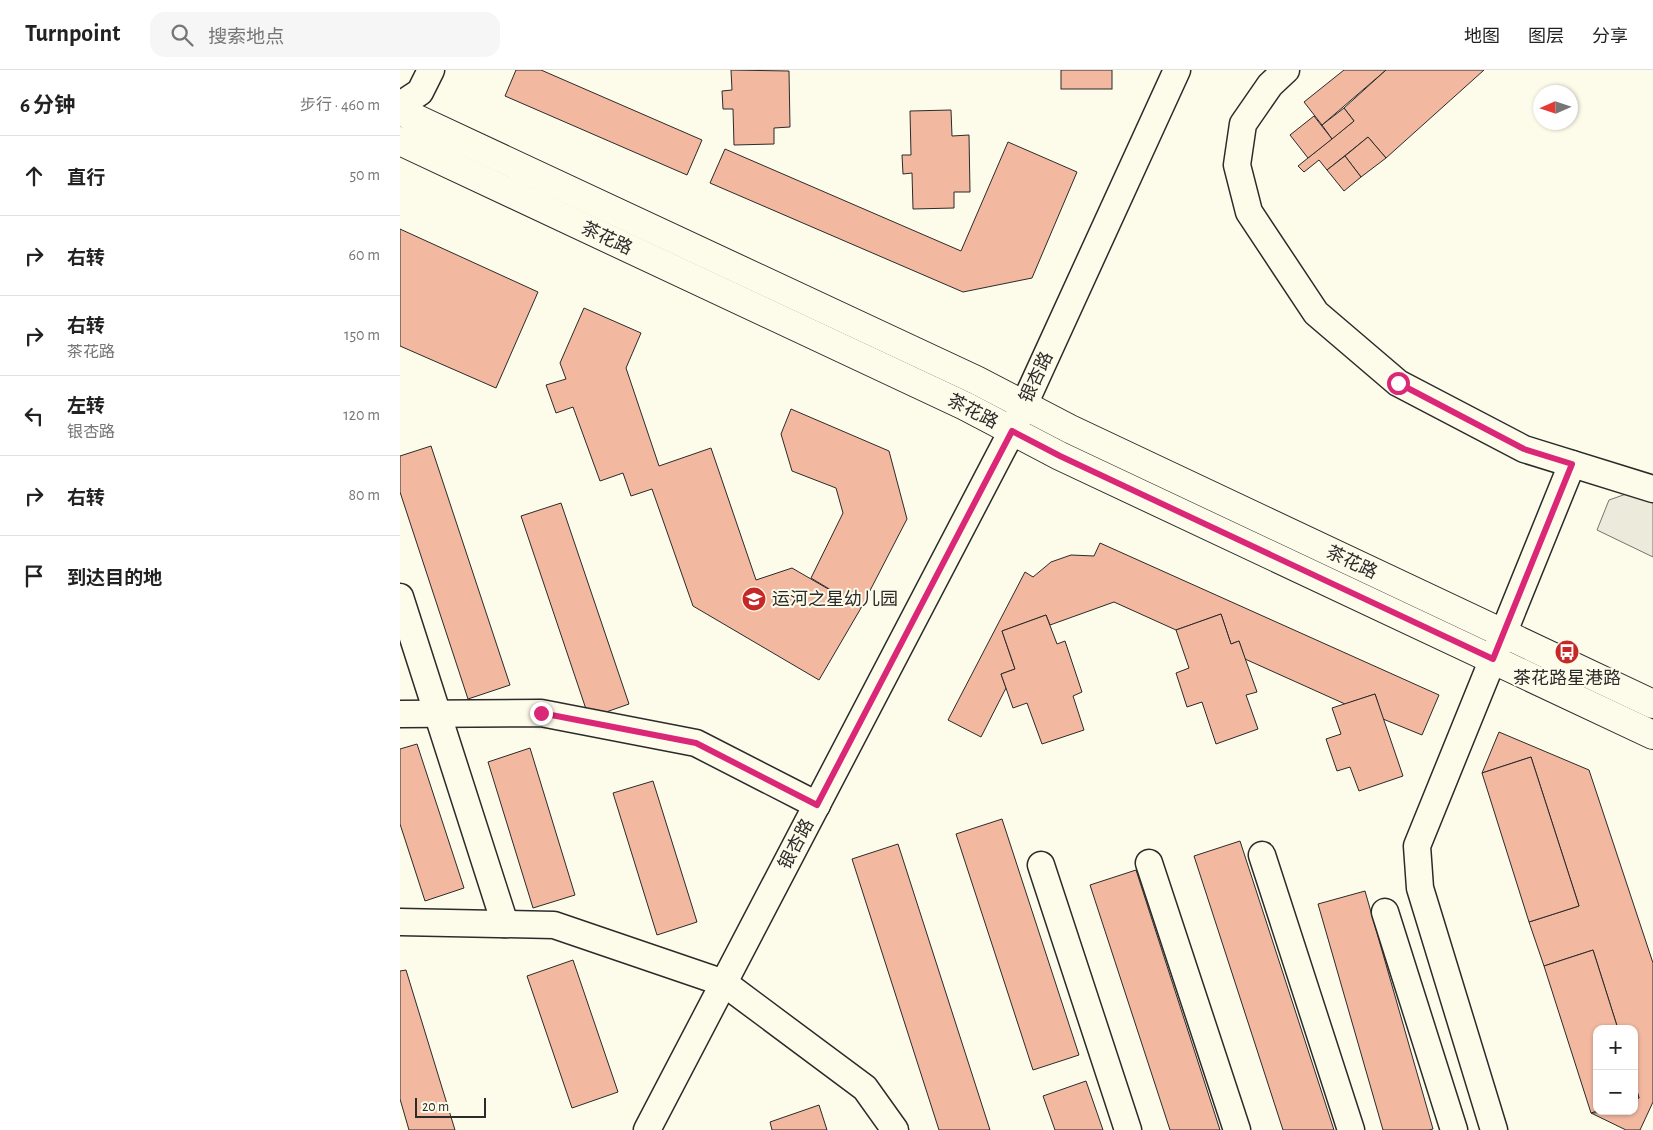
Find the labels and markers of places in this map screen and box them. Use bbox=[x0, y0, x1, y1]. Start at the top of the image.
school or university icon: 运河之星幼儿园 bbox=[741, 586, 767, 612]
place label: 运河之星幼儿园 bbox=[772, 589, 898, 609]
bus stop icon: 茶花路星港路 bbox=[1554, 639, 1580, 665]
place label: 茶花路星港路 bbox=[1513, 668, 1621, 688]

